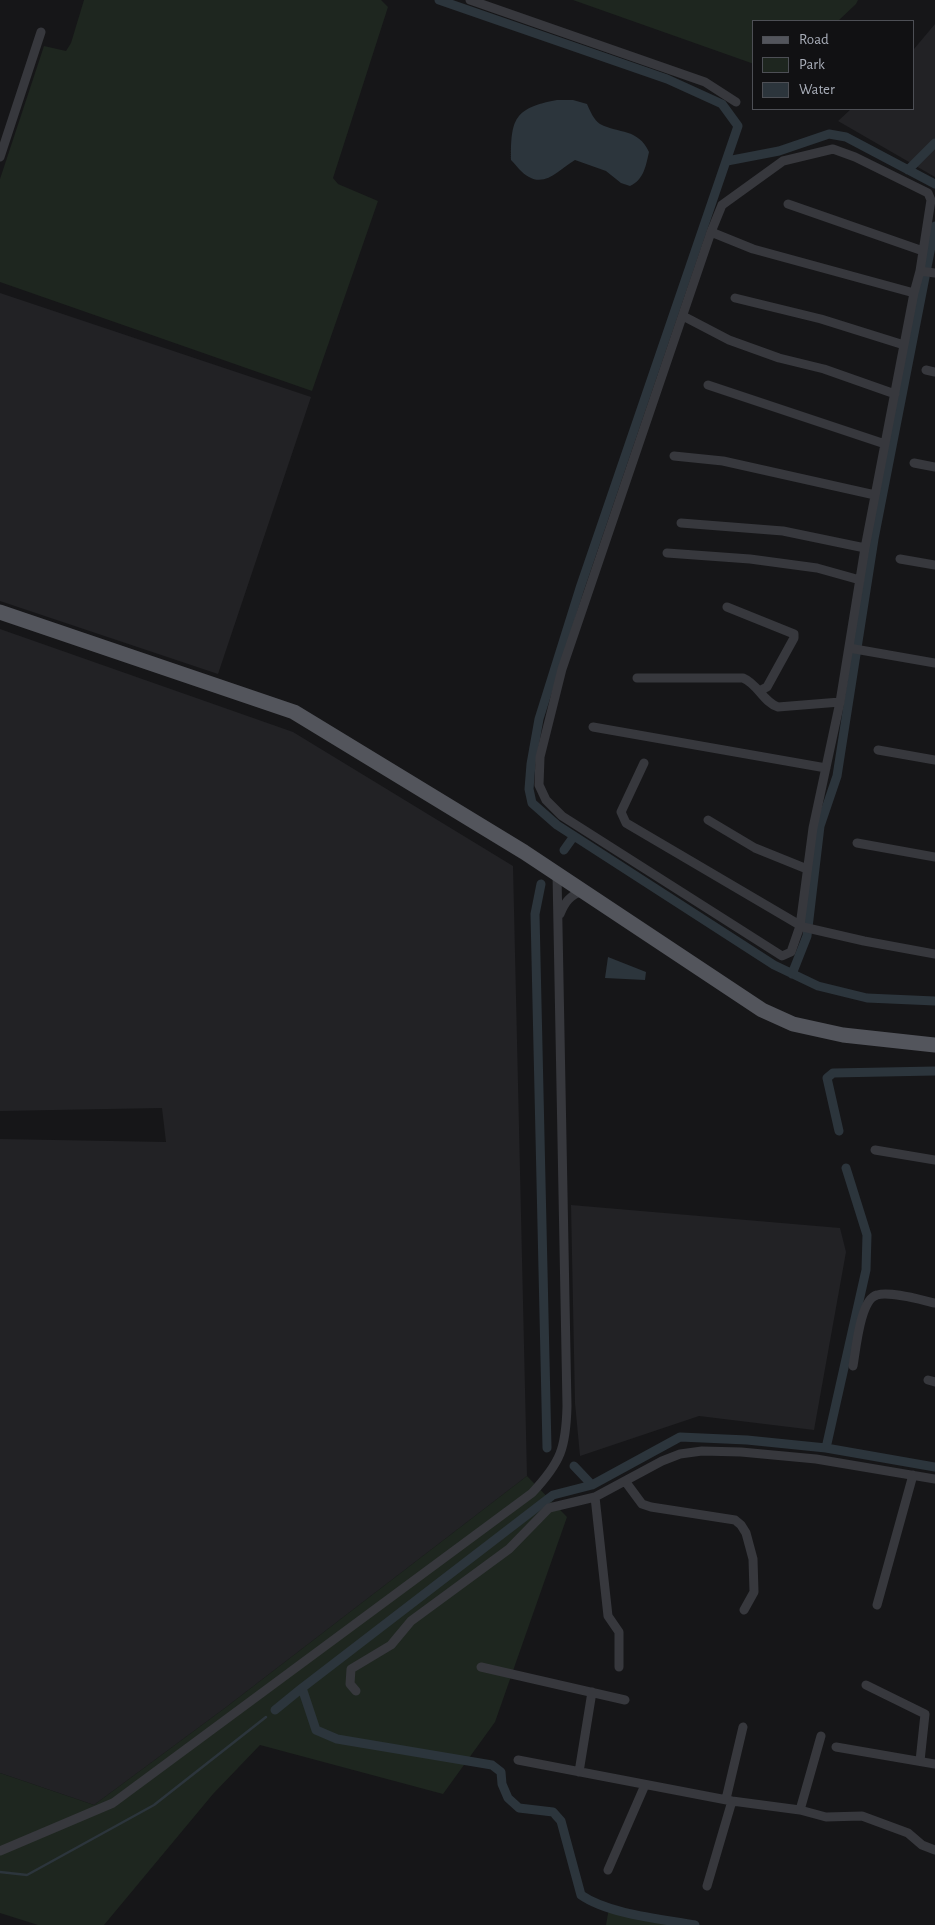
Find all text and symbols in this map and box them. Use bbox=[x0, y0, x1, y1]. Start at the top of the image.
legend bbox=[752, 20, 915, 110]
text: Road bbox=[799, 32, 829, 47]
text: Park bbox=[799, 57, 825, 72]
text: Water bbox=[799, 82, 835, 97]

